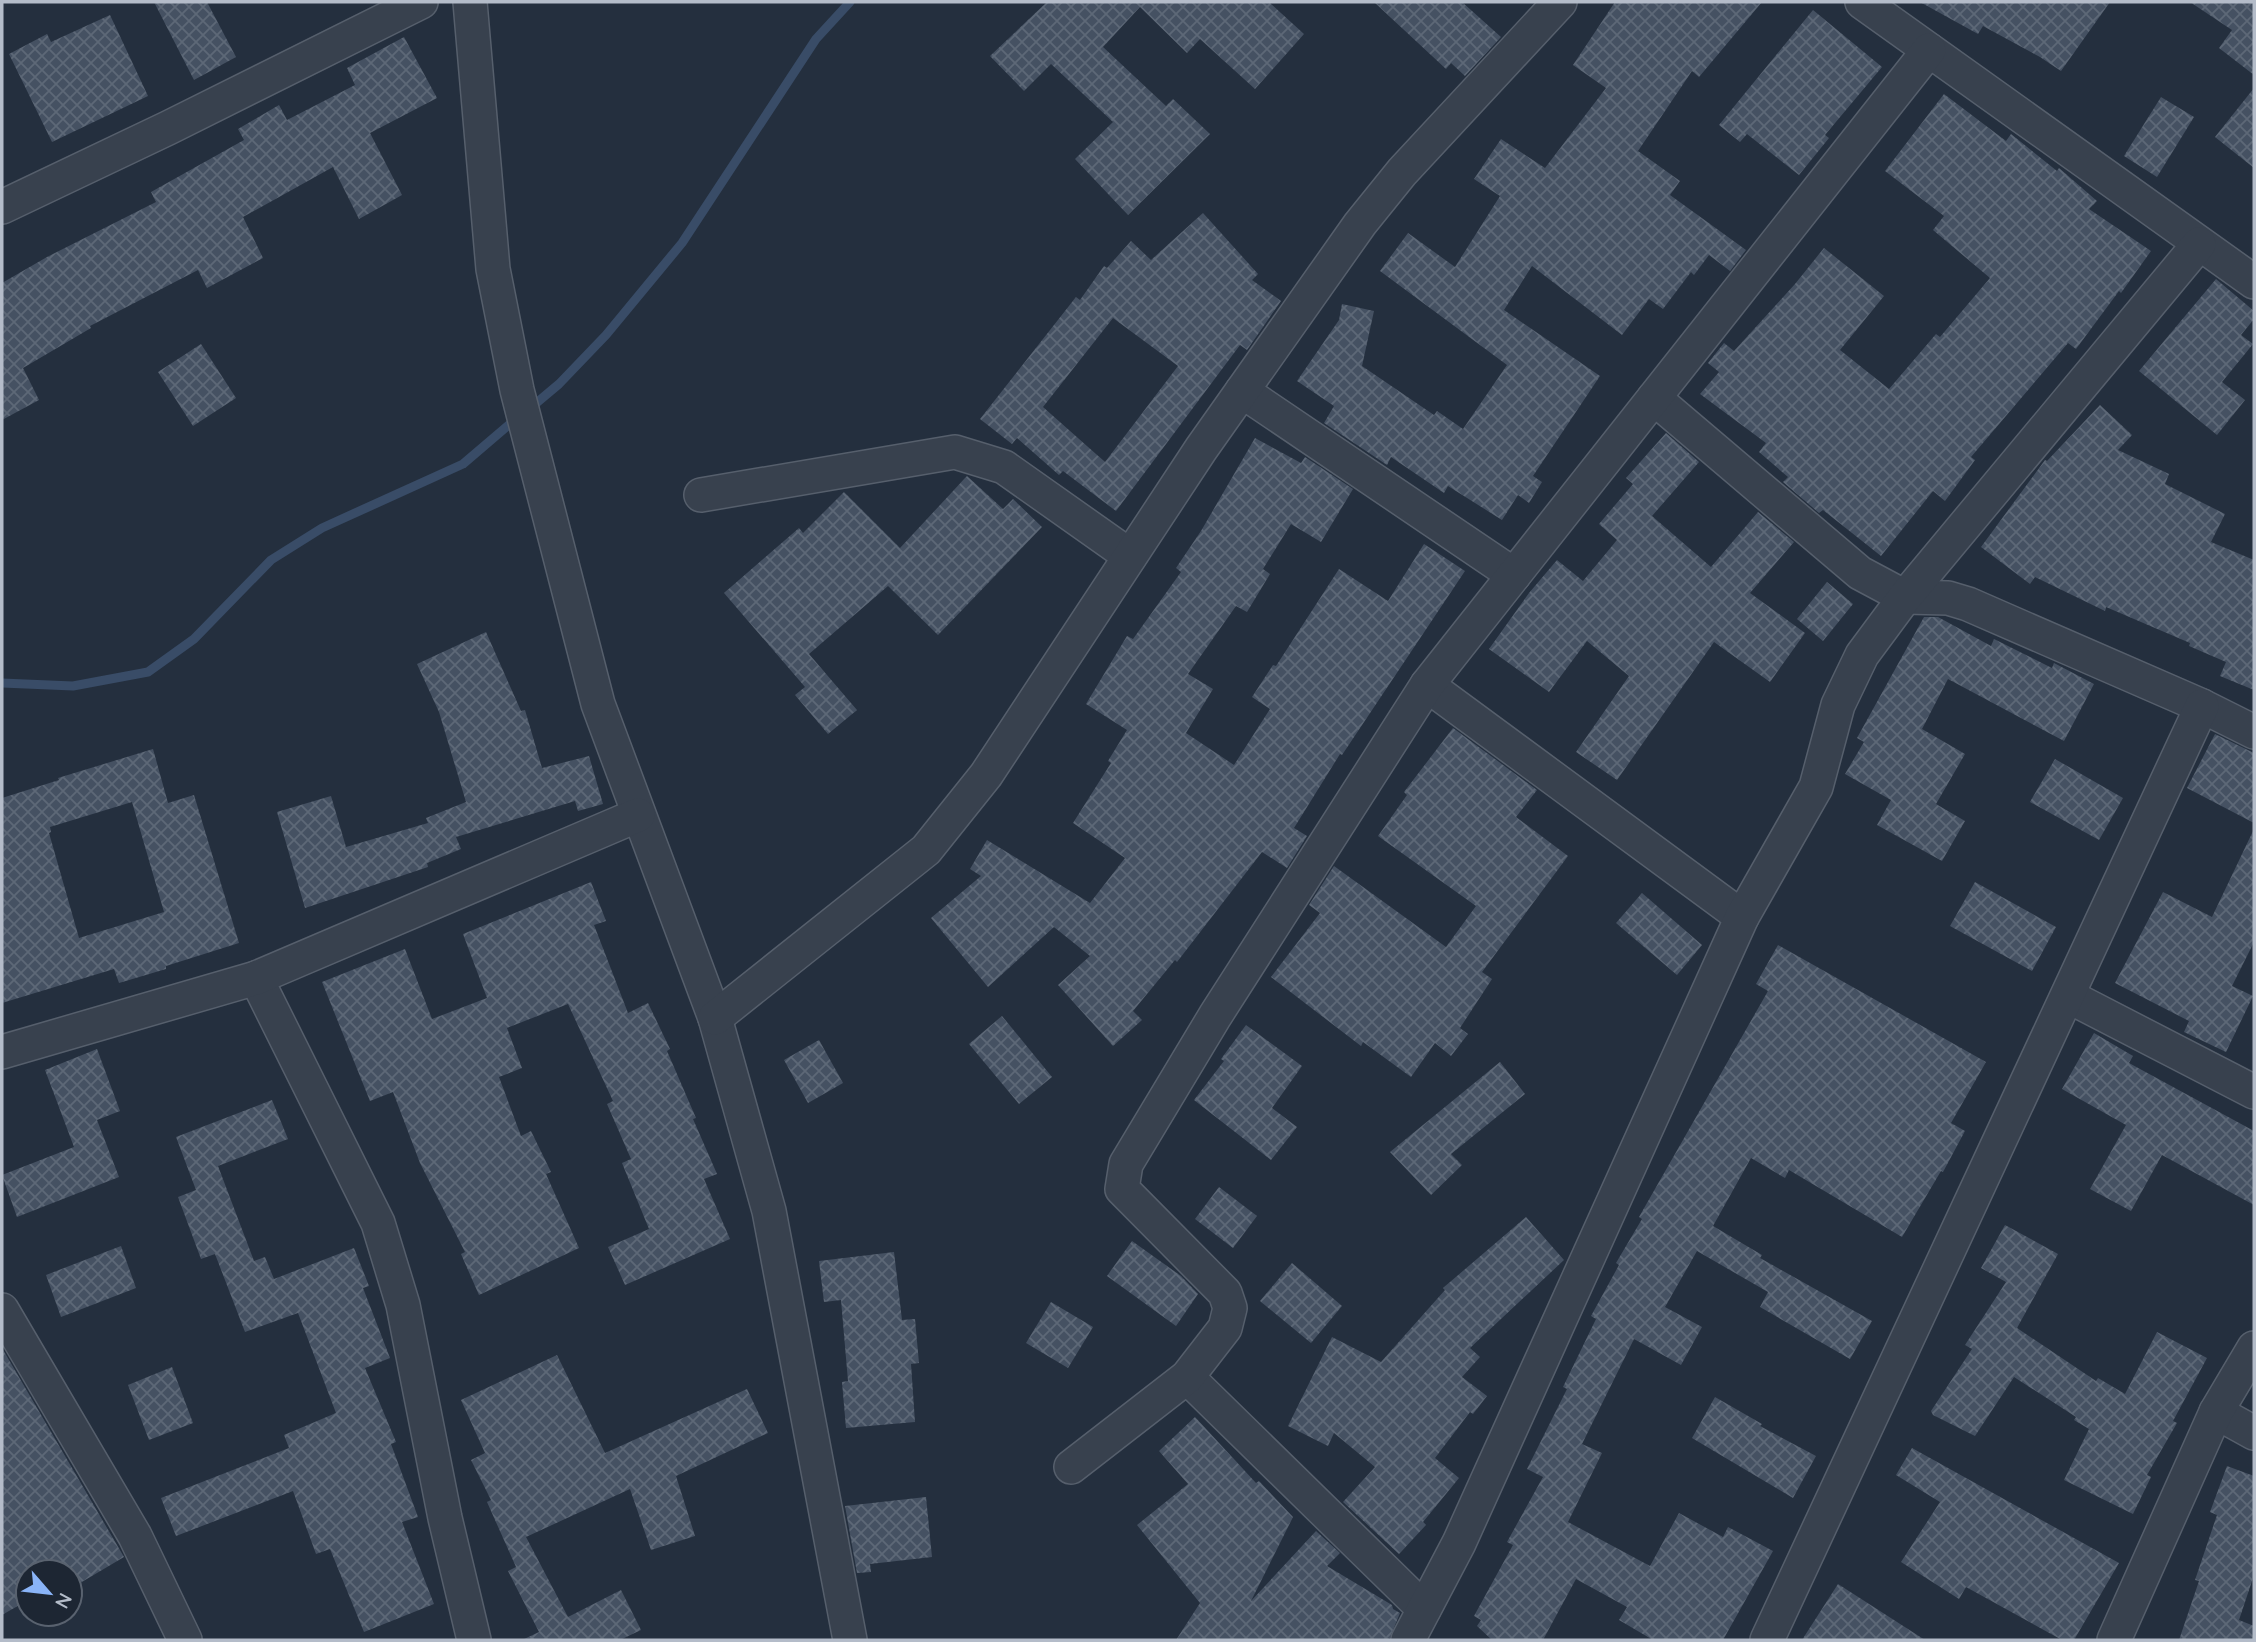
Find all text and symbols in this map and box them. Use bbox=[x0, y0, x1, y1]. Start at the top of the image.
north arrow bbox=[14, 1558, 84, 1628]
text: N bbox=[50, 1589, 78, 1613]

